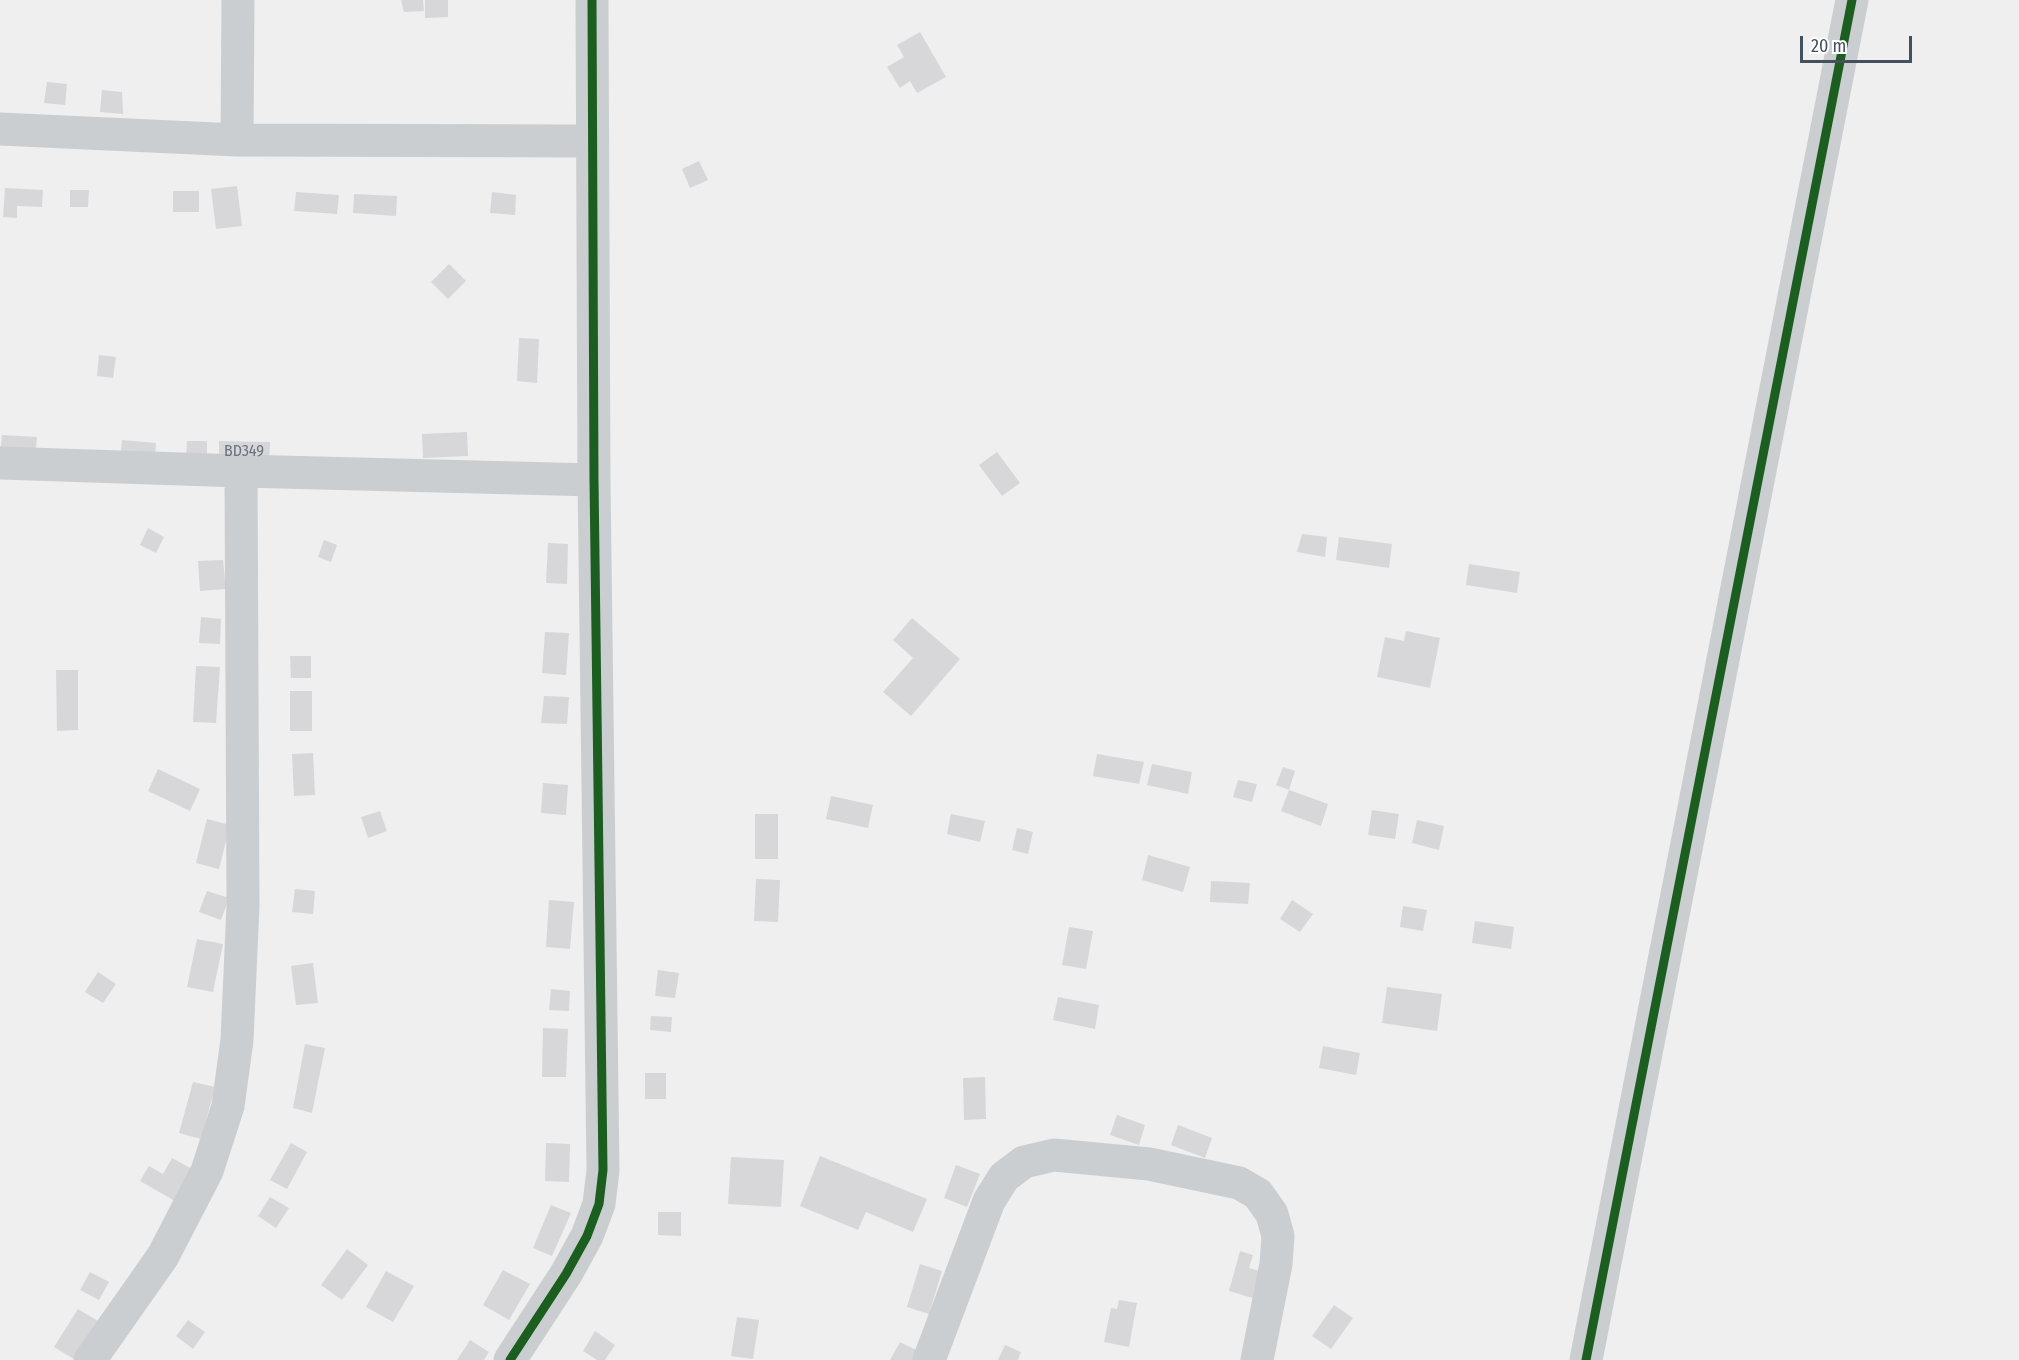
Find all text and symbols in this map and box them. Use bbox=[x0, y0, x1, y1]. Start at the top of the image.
scale bar bbox=[1803, 24, 1916, 62]
text: 20 m bbox=[1811, 35, 1846, 57]
house number: BD349 bbox=[224, 442, 264, 462]

